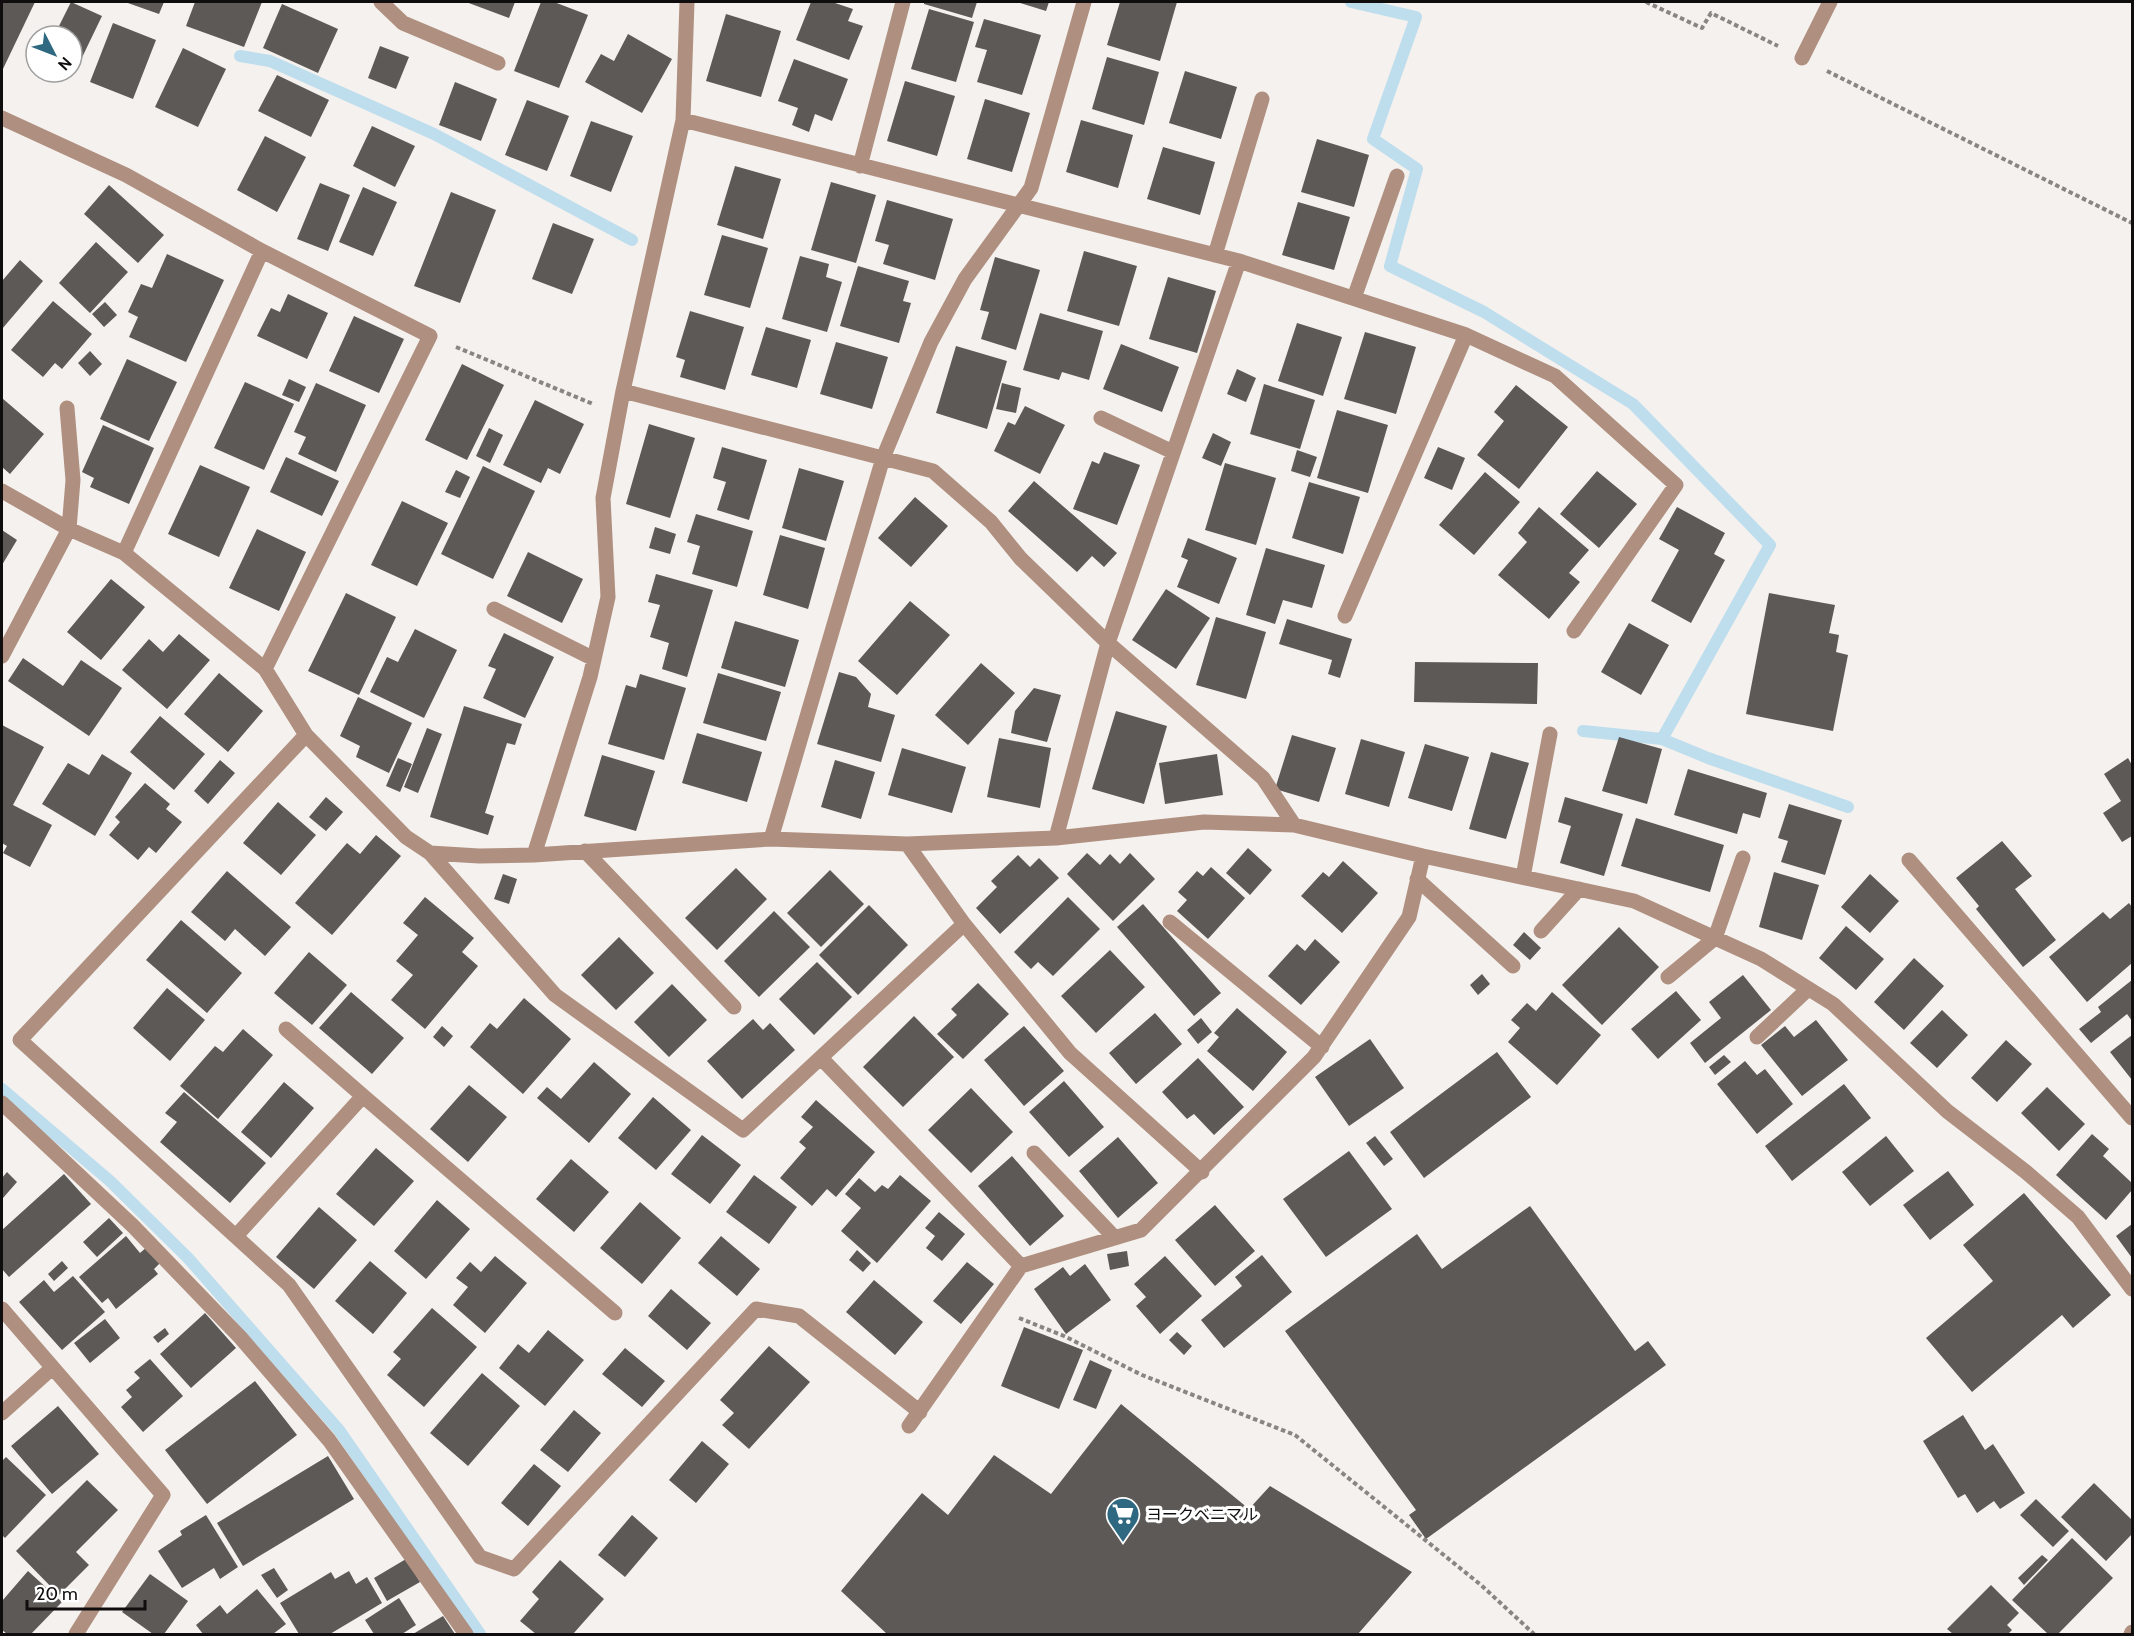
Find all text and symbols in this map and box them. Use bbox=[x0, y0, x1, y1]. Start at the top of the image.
north arrow bbox=[24, 24, 84, 84]
text: N bbox=[54, 53, 76, 74]
supermarket icon: ヨークベニマル bbox=[1105, 1496, 1141, 1543]
place label: ヨークベニマル bbox=[1146, 1505, 1258, 1524]
scale bar bbox=[27, 1573, 146, 1611]
text: 20 m bbox=[36, 1583, 78, 1605]

